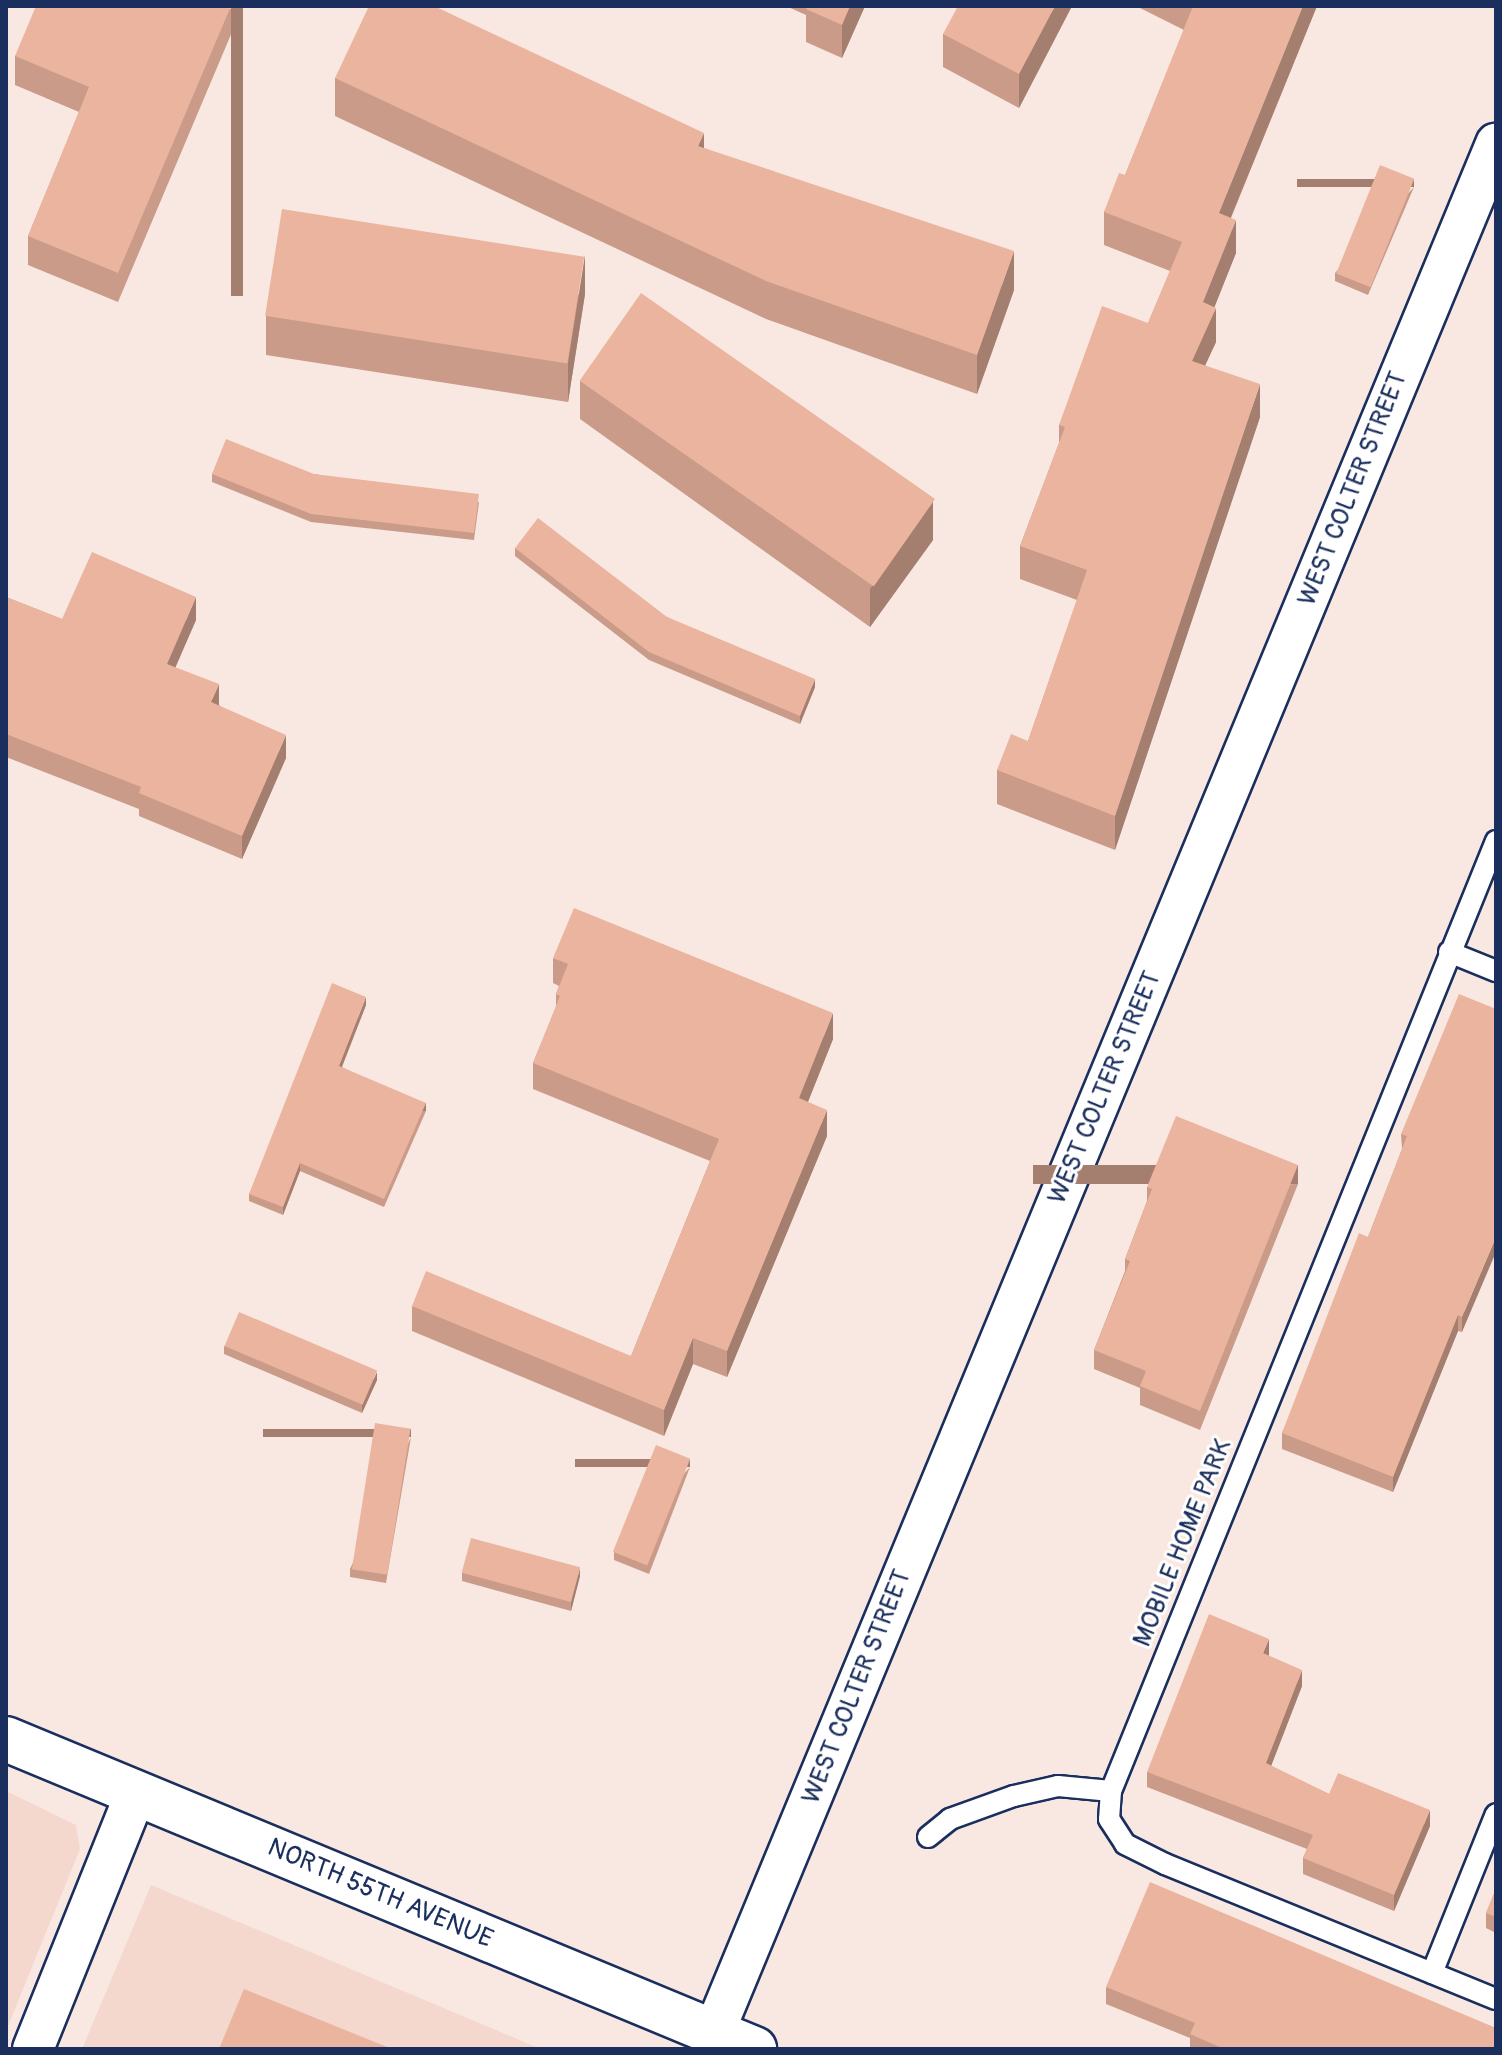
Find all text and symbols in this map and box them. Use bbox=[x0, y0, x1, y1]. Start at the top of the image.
street label: WEST COLTER STREET bbox=[1292, 367, 1414, 611]
street label: WEST COLTER STREET bbox=[1042, 967, 1168, 1209]
street label: MOBILE HOME PARK bbox=[1127, 1435, 1239, 1651]
street label: WEST COLTER STREET bbox=[796, 1565, 918, 1809]
street label: NORTH 55TH AVENUE bbox=[263, 1832, 497, 1956]

